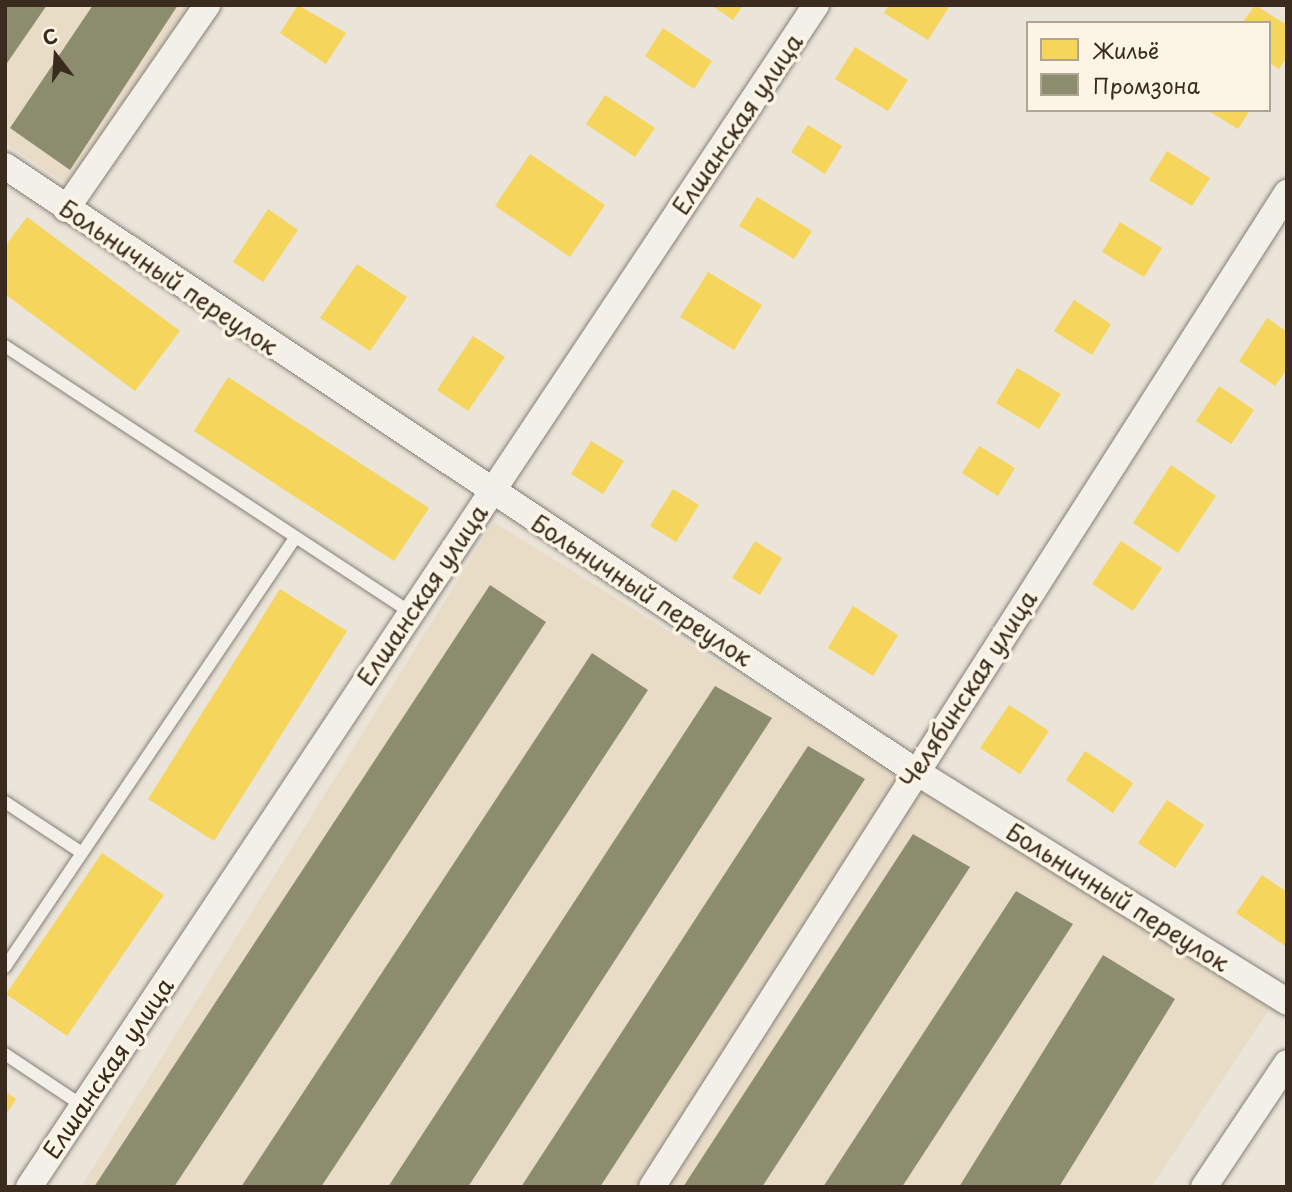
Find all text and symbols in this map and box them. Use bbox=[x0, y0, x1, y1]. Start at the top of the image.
text: С bbox=[39, 20, 61, 51]
north arrow bbox=[21, 21, 91, 91]
legend bbox=[1026, 21, 1271, 112]
street label: Елшанская улица bbox=[666, 28, 808, 220]
text: Жильё bbox=[1093, 34, 1159, 66]
text: Промзона bbox=[1093, 69, 1200, 101]
street label: Больничный переулок bbox=[54, 193, 284, 361]
street label: Елшанская улица bbox=[351, 499, 493, 691]
street label: Больничный переулок bbox=[526, 508, 758, 672]
street label: Челябинская улица bbox=[893, 584, 1043, 794]
street label: Больничный переулок bbox=[1001, 817, 1235, 977]
street label: Елшанская улица bbox=[37, 972, 179, 1164]

